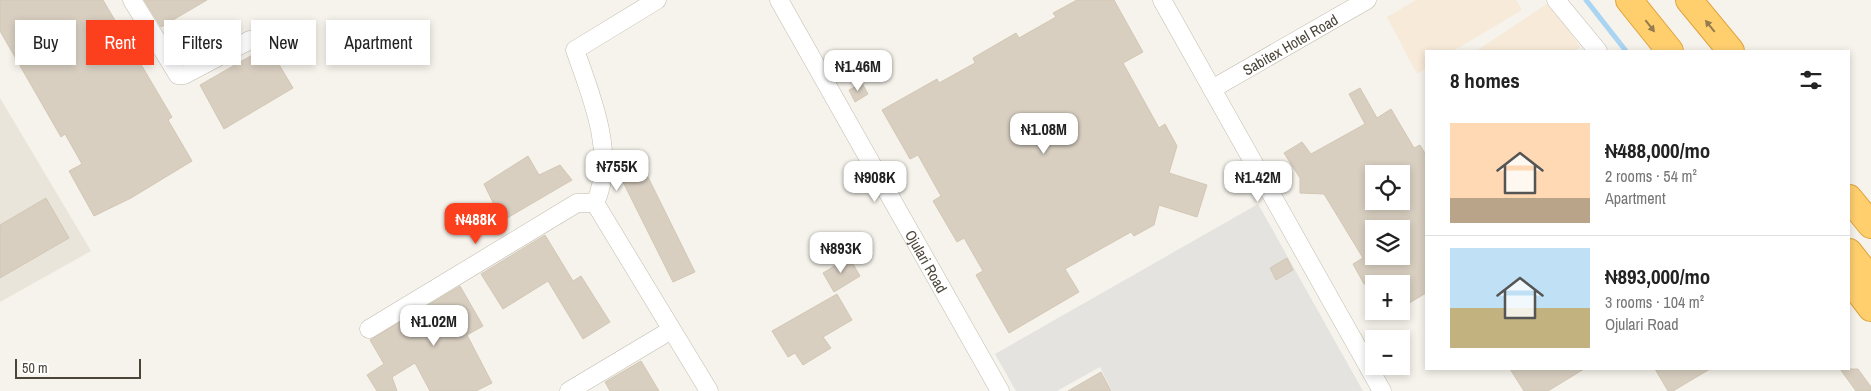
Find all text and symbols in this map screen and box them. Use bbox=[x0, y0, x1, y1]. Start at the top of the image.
street label: Sabitex Hotel Road bbox=[1239, 9, 1342, 80]
one-way arrow bbox=[1644, 19, 1655, 32]
one-way arrow bbox=[1704, 19, 1715, 32]
chip: Buy bbox=[15, 20, 76, 65]
chip: Rent bbox=[86, 20, 154, 65]
chip: Filters bbox=[164, 20, 241, 65]
chip: New bbox=[251, 20, 316, 65]
chip: Apartment bbox=[326, 20, 430, 65]
pin: ₦1.46M bbox=[817, 49, 899, 92]
text: ₦1.46M bbox=[835, 55, 881, 77]
text: 8 homes bbox=[1450, 66, 1520, 95]
icon: filters bbox=[1797, 66, 1825, 94]
pin: ₦1.08M bbox=[1003, 112, 1085, 155]
text: ₦1.08M bbox=[1021, 118, 1067, 140]
text: ₦488,000/mo bbox=[1605, 136, 1710, 165]
icon: home bbox=[1490, 143, 1550, 203]
pin: ₦755K bbox=[582, 150, 652, 192]
text: ₦755K bbox=[597, 155, 637, 177]
pin: ₦908K bbox=[840, 160, 910, 203]
pin: ₦1.42M bbox=[1217, 160, 1299, 203]
map controls bbox=[1365, 165, 1410, 375]
button: locate bbox=[1365, 165, 1410, 210]
text: 2 rooms · 54 m² bbox=[1605, 165, 1697, 187]
text: ₦908K bbox=[855, 166, 895, 188]
text: ₦1.42M bbox=[1235, 166, 1281, 188]
text: Apartment bbox=[1605, 187, 1666, 209]
pin: ₦488K bbox=[441, 202, 511, 245]
text: ₦488K bbox=[456, 208, 496, 230]
button: layers bbox=[1365, 220, 1410, 265]
street label: Ojulari Road bbox=[900, 226, 953, 296]
pin: ₦893K bbox=[806, 232, 876, 274]
text: ₦893K bbox=[821, 237, 861, 259]
text: ₦893,000/mo bbox=[1605, 262, 1710, 291]
icon: home bbox=[1490, 268, 1550, 328]
button: + bbox=[1365, 275, 1410, 320]
text: 3 rooms · 104 m² bbox=[1605, 291, 1704, 313]
pin: ₦1.02M bbox=[393, 304, 475, 347]
text: ₦1.02M bbox=[411, 310, 457, 332]
text: Ojulari Road bbox=[1605, 313, 1679, 335]
button: − bbox=[1365, 330, 1410, 375]
scale bar bbox=[15, 356, 141, 379]
text: 50 m bbox=[22, 359, 48, 377]

